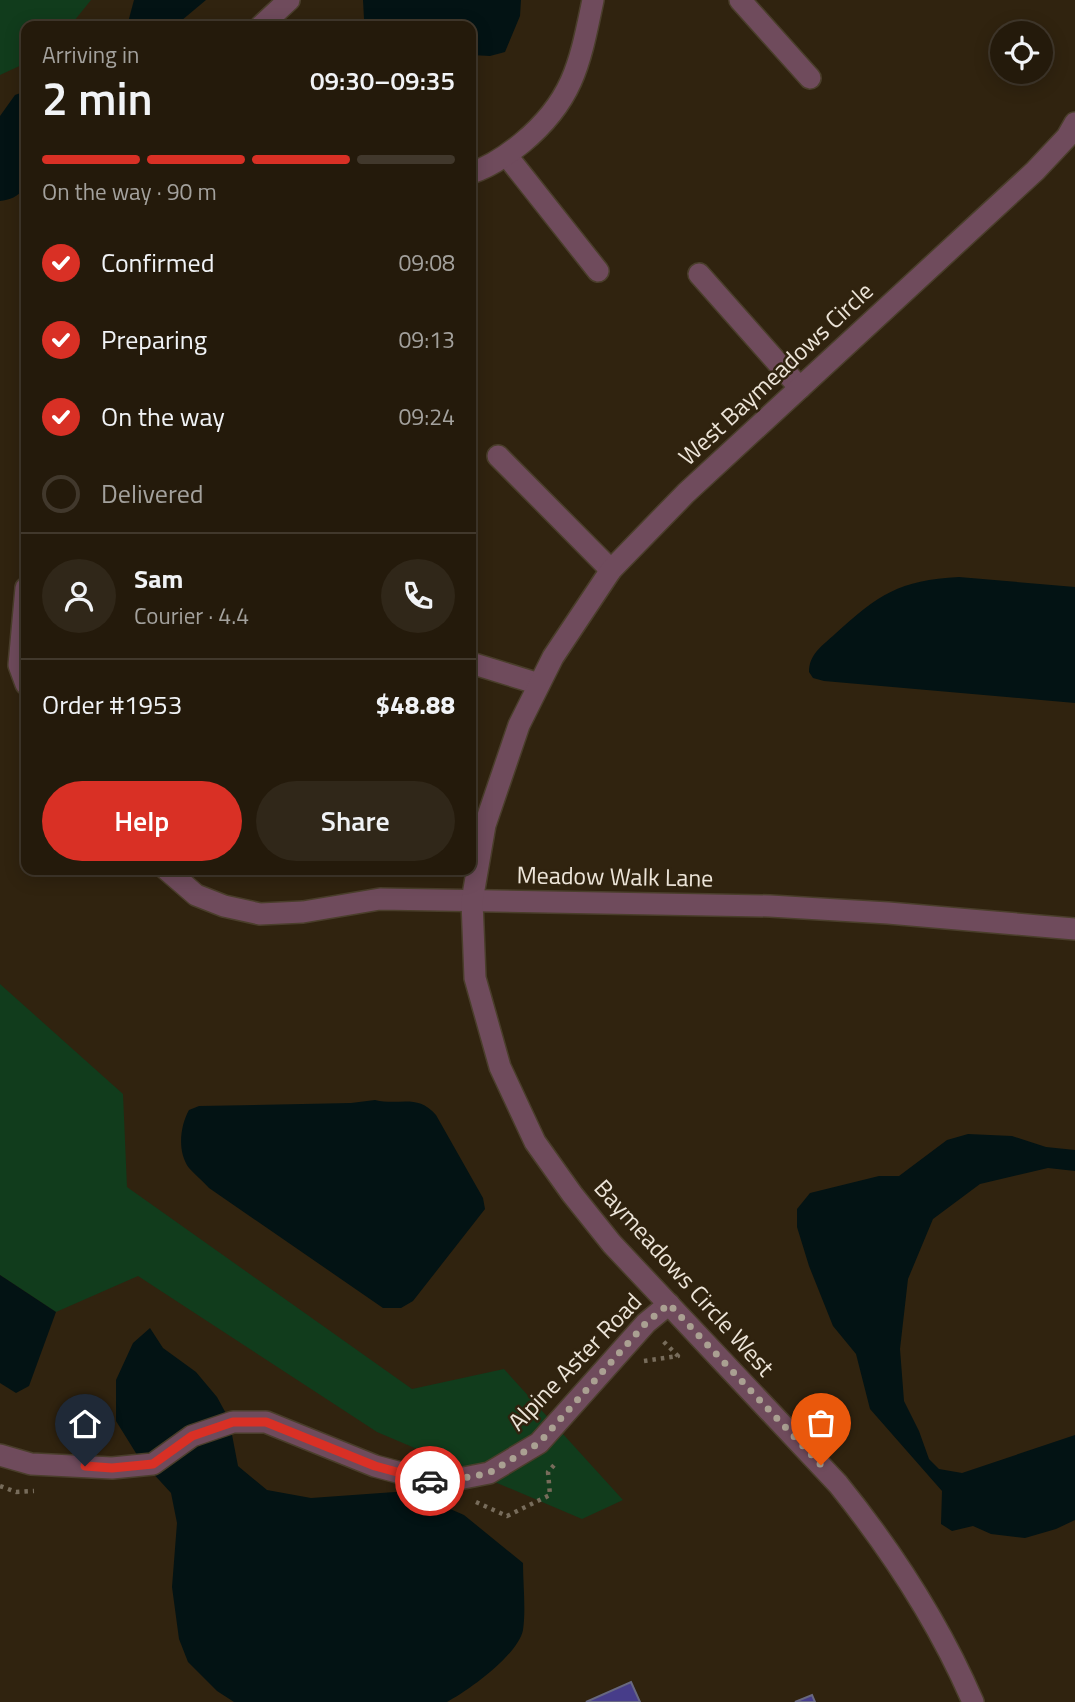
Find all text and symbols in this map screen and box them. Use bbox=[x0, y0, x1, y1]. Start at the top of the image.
map controls bbox=[990, 21, 1053, 84]
button: locate bbox=[990, 21, 1053, 84]
text: Arriving in bbox=[42, 37, 139, 72]
text: 09:30–09:35 bbox=[310, 61, 455, 100]
text: 2 min bbox=[42, 63, 153, 133]
text: On the way · 90 m bbox=[42, 174, 217, 209]
text: Confirmed bbox=[101, 243, 215, 282]
icon: check bbox=[42, 244, 80, 282]
text: 09:08 bbox=[398, 245, 455, 280]
street label: West Baymeadows Circle bbox=[670, 273, 881, 473]
text: Preparing bbox=[101, 320, 207, 359]
icon: check bbox=[42, 321, 80, 359]
text: 09:13 bbox=[398, 322, 455, 357]
text: On the way bbox=[101, 397, 225, 436]
icon: check bbox=[42, 398, 80, 436]
text: 09:24 bbox=[398, 399, 455, 434]
text: Delivered bbox=[101, 474, 204, 513]
button: person bbox=[42, 559, 116, 633]
text: Sam bbox=[134, 559, 183, 598]
button: phone bbox=[381, 559, 455, 633]
text: Courier · 4.4 bbox=[134, 598, 249, 633]
text: Order #1953 bbox=[42, 685, 182, 724]
text: $48.88 bbox=[376, 685, 455, 724]
button: Help bbox=[42, 781, 242, 861]
button: Share bbox=[256, 781, 455, 861]
street label: Meadow Walk Lane bbox=[516, 856, 714, 896]
street label: Baymeadows Circle West bbox=[586, 1171, 784, 1384]
street label: Alpine Aster Road bbox=[499, 1284, 650, 1438]
pin bbox=[791, 1393, 851, 1465]
pin bbox=[55, 1394, 115, 1466]
icon: bag bbox=[802, 1404, 840, 1442]
icon: home bbox=[66, 1405, 104, 1443]
courier bbox=[395, 1446, 465, 1516]
icon: car bbox=[411, 1462, 449, 1500]

